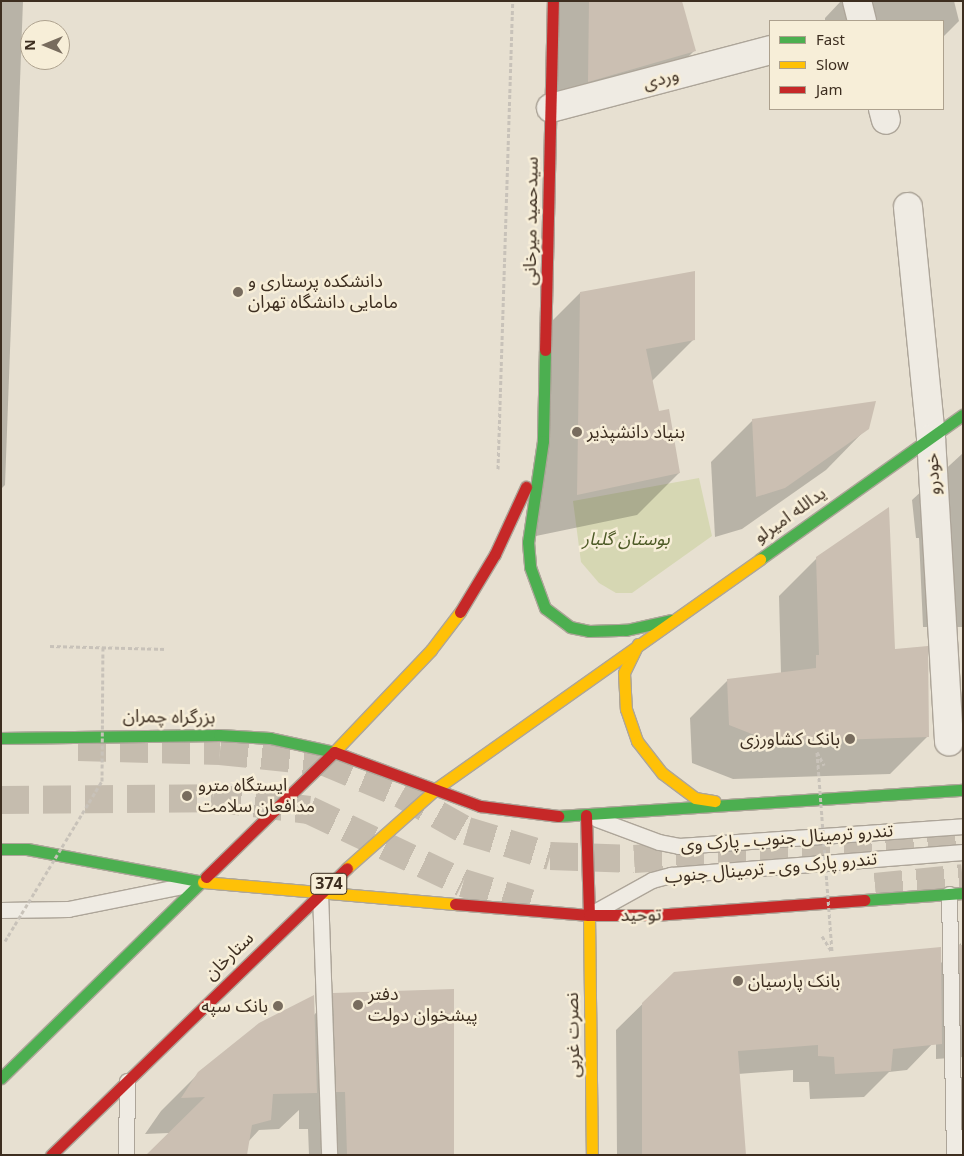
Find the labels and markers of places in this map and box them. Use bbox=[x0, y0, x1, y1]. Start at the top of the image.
place label: دانشکده پرستاری و مامایی دانشگاه تهران bbox=[248, 271, 398, 314]
marker: دانشکده پرستاری و مامایی دانشگاه تهران bbox=[232, 286, 244, 298]
place label: بنیاد دانشپذیر bbox=[587, 421, 685, 443]
marker: بنیاد دانشپذیر bbox=[571, 426, 583, 438]
place label: بانک کشاورزی bbox=[740, 728, 840, 750]
marker: بانک کشاورزی bbox=[844, 733, 856, 745]
place label: ایستگاه مترو مدافعان سلامت bbox=[198, 775, 315, 818]
marker: ایستگاه مترو مدافعان سلامت bbox=[180, 789, 194, 803]
place label: بانک پارسیان bbox=[748, 970, 840, 992]
marker: بانک پارسیان bbox=[732, 975, 744, 987]
place label: دفتر پیشخوان دولت bbox=[368, 984, 478, 1026]
place label: بانک سپه bbox=[201, 995, 268, 1017]
marker: دفتر پیشخوان دولت bbox=[352, 999, 364, 1011]
marker: بانک سپه bbox=[272, 1000, 284, 1012]

